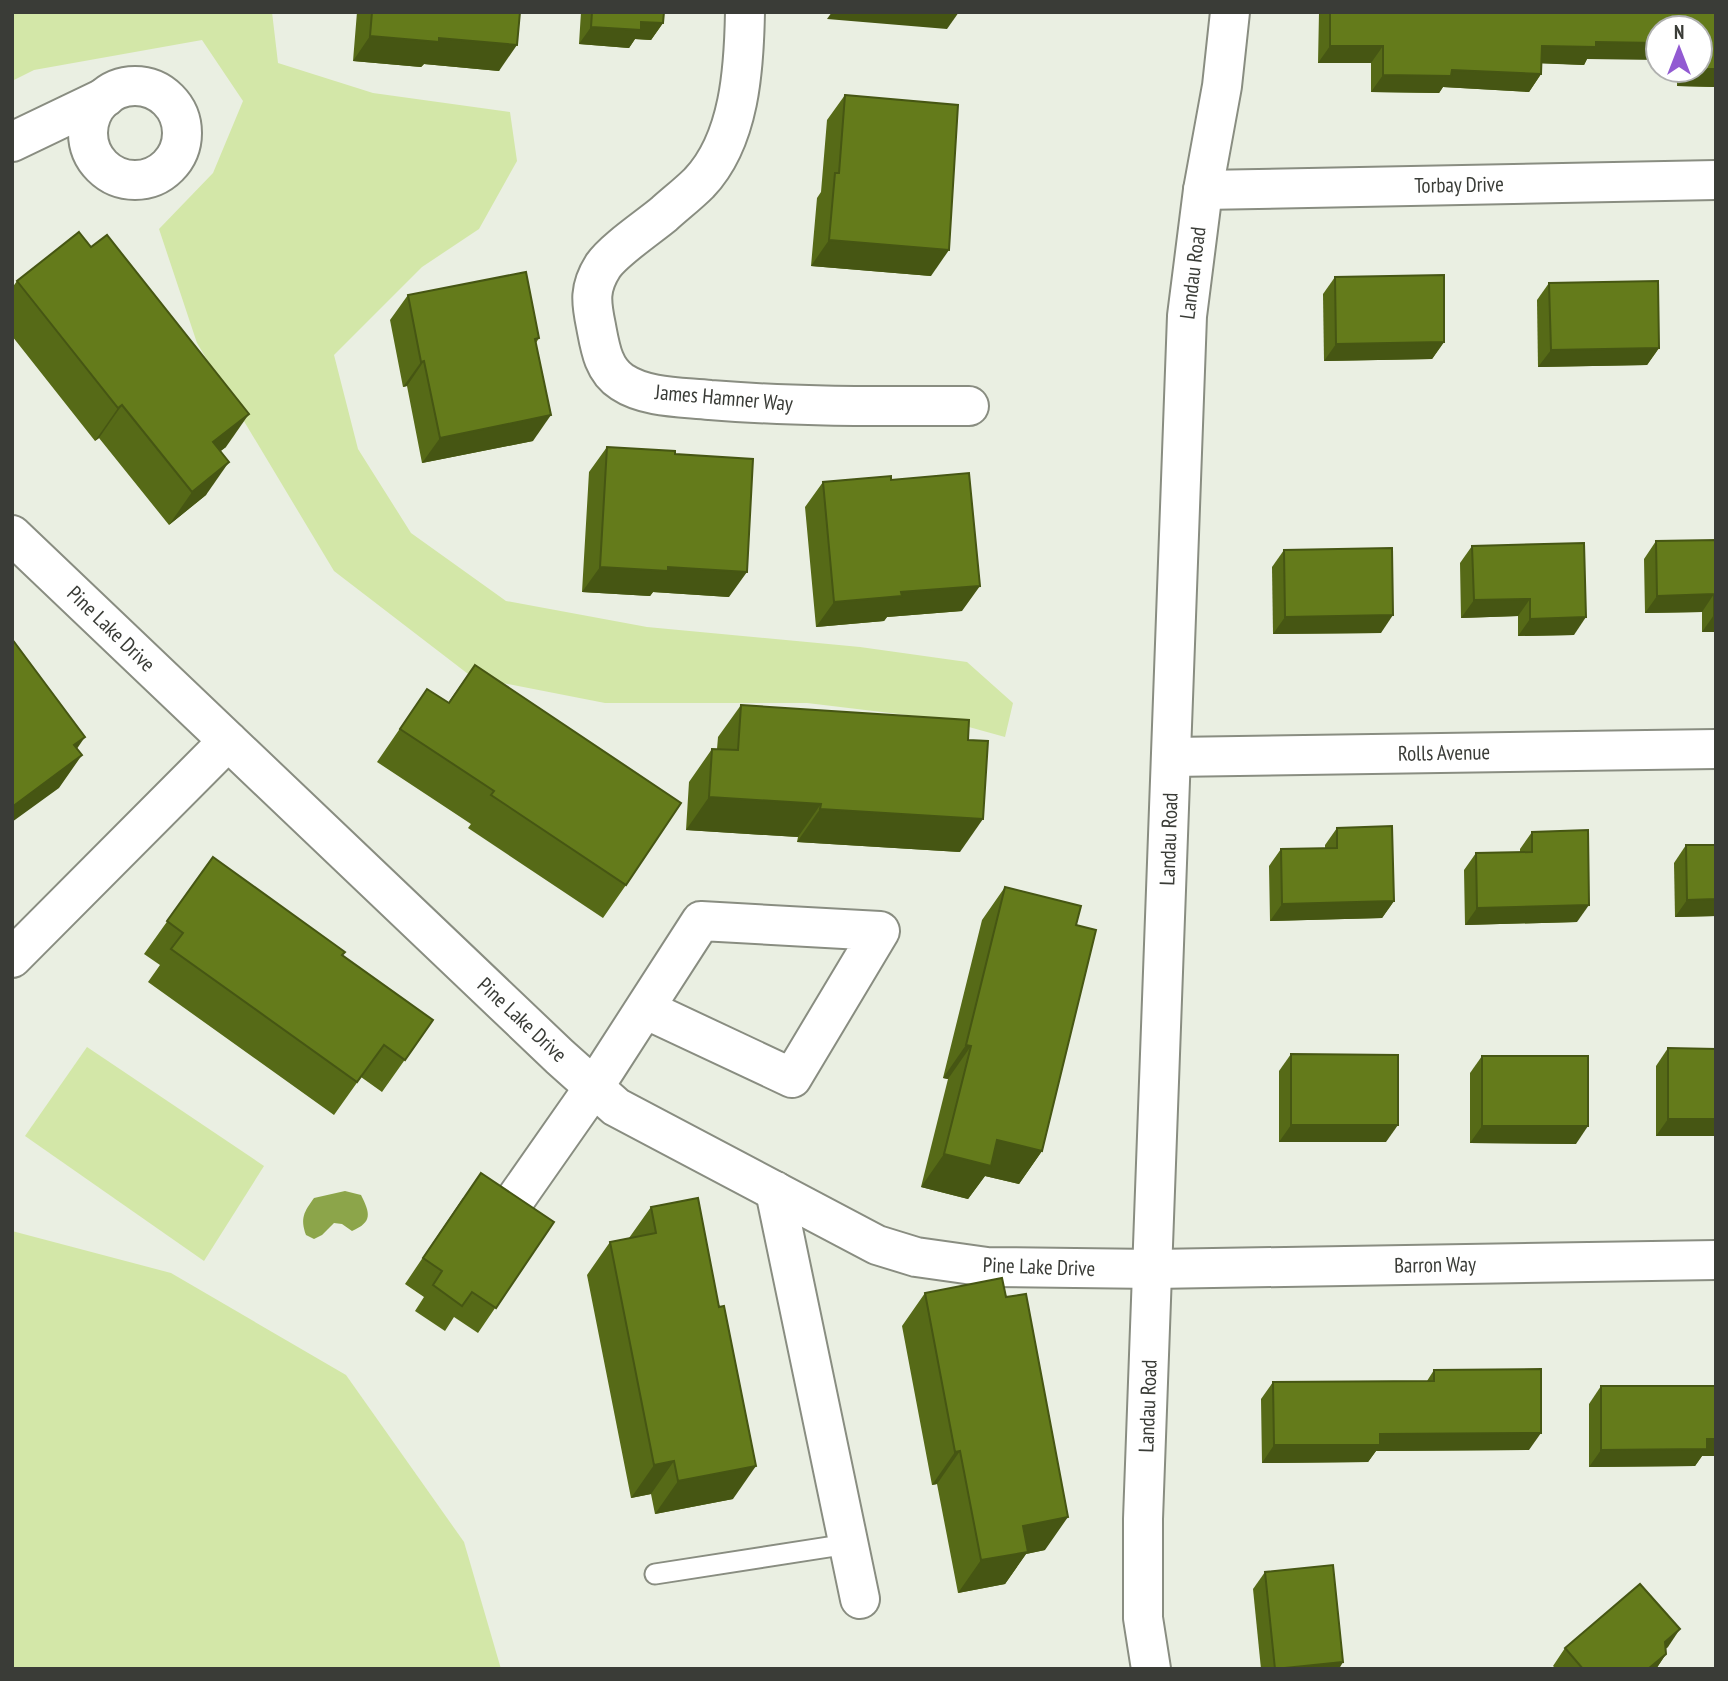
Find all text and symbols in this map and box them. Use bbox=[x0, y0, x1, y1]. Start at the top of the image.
north arrow bbox=[1644, 14, 1714, 84]
text: N bbox=[1674, 20, 1684, 44]
street label: Torbay Drive bbox=[1414, 170, 1504, 199]
street label: Landau Road bbox=[1173, 225, 1212, 321]
street label: James Hamner Way bbox=[653, 378, 794, 417]
street label: Pine Lake Drive bbox=[62, 580, 161, 677]
street label: Rolls Avenue bbox=[1398, 738, 1490, 767]
street label: Landau Road bbox=[1153, 792, 1184, 886]
street label: Pine Lake Drive bbox=[472, 971, 573, 1068]
street label: Barron Way bbox=[1394, 1250, 1476, 1279]
street label: Pine Lake Drive bbox=[982, 1251, 1096, 1282]
street label: Landau Road bbox=[1132, 1359, 1163, 1453]

